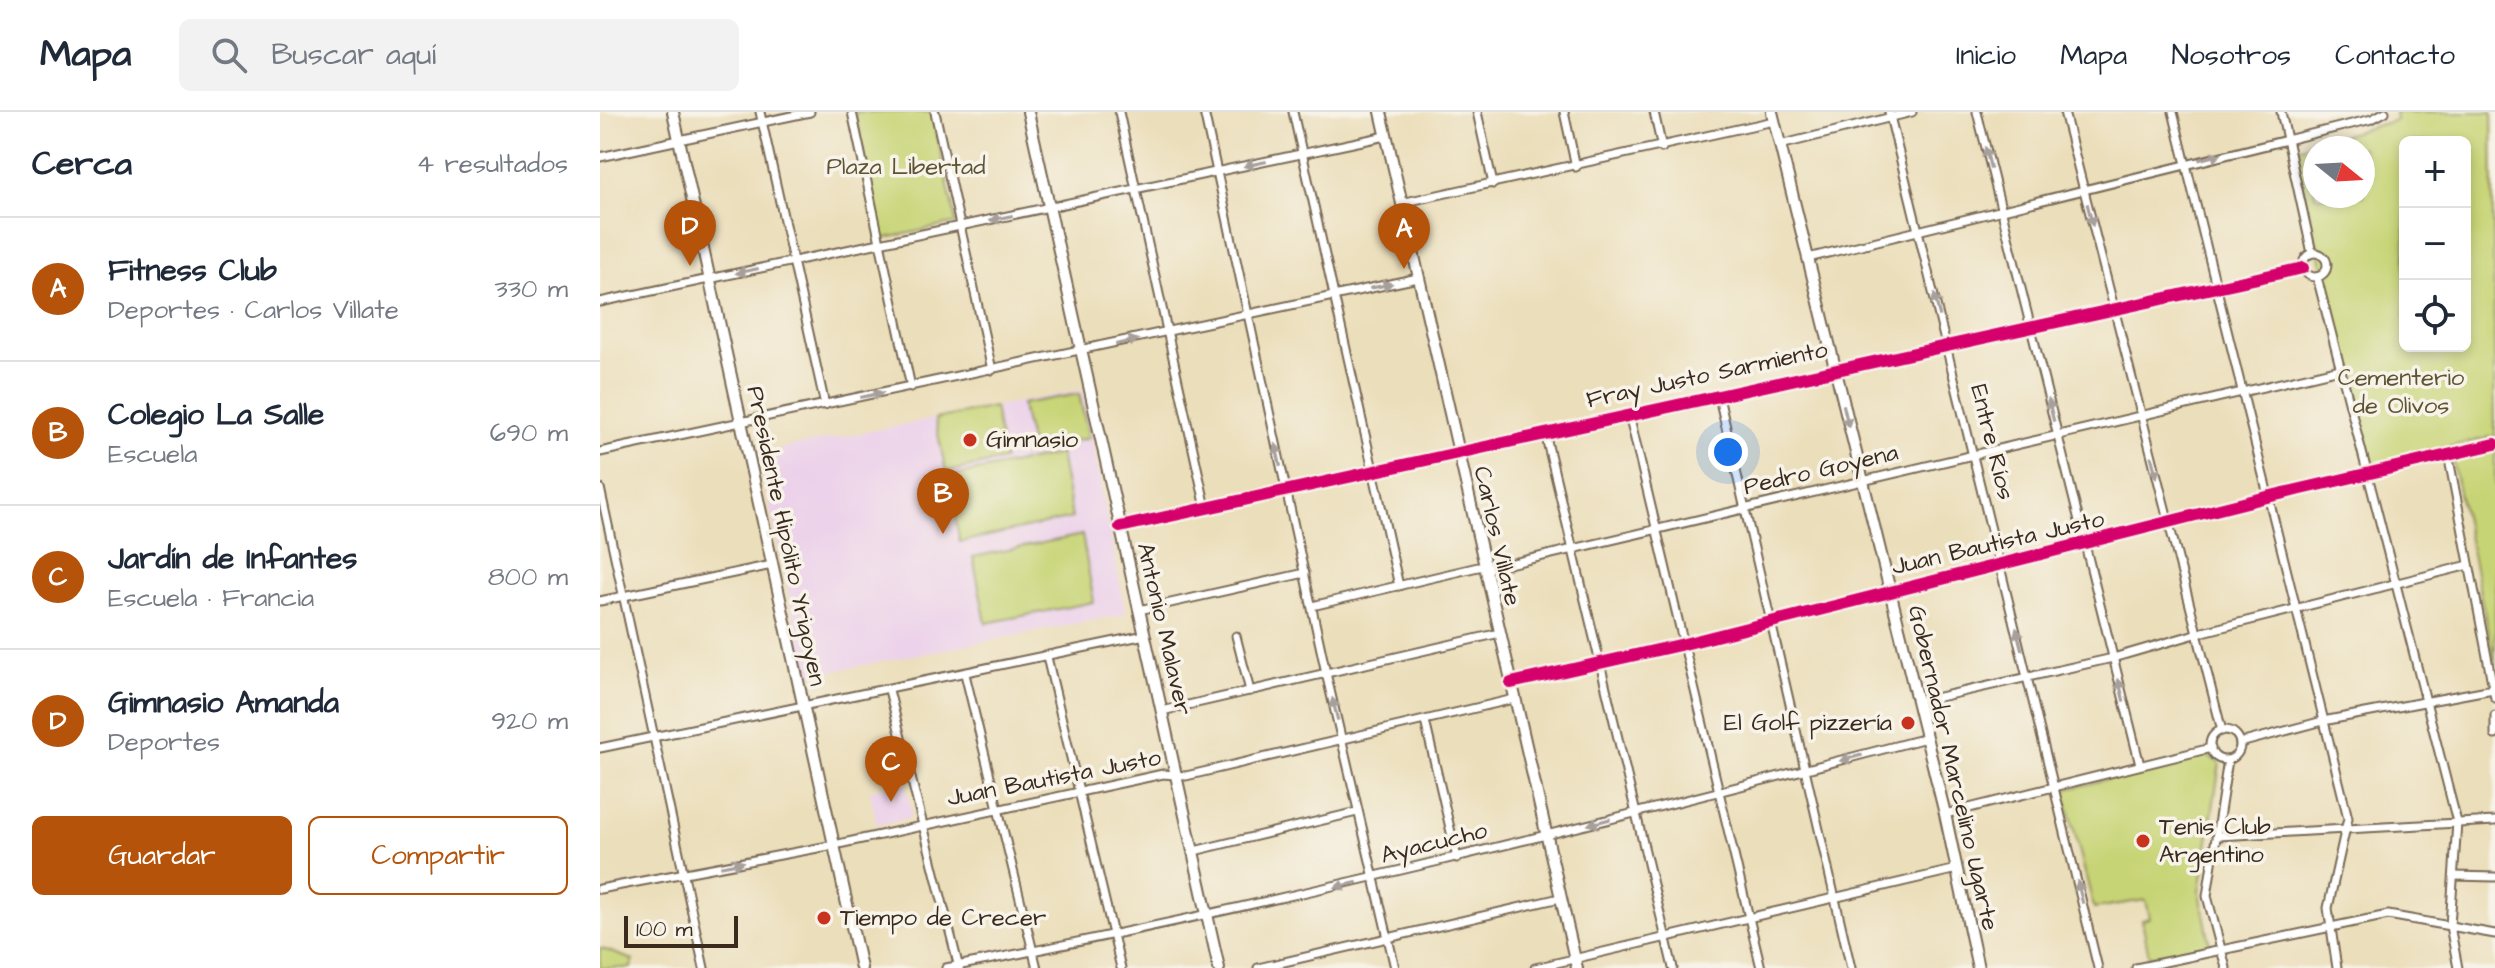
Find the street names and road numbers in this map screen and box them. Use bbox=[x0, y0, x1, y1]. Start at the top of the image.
street label: Fray Justo Sarmiento bbox=[1583, 333, 1832, 418]
street label: Entre Ríos bbox=[1961, 381, 2023, 503]
street label: Presidente Hipólito Yrigoyen bbox=[737, 383, 834, 689]
street label: Pedro Goyena bbox=[1740, 436, 1902, 505]
street label: Carlos Villate bbox=[1464, 463, 1530, 609]
street label: Juan Bautista Justo bbox=[1888, 502, 2108, 584]
street label: Antonio Malaver bbox=[1128, 539, 1200, 719]
street label: Gobernador Marcelino Ugarte bbox=[1898, 602, 2007, 934]
street label: Juan Bautista Justo bbox=[944, 740, 1164, 815]
street label: Ayacucho bbox=[1377, 813, 1492, 874]

